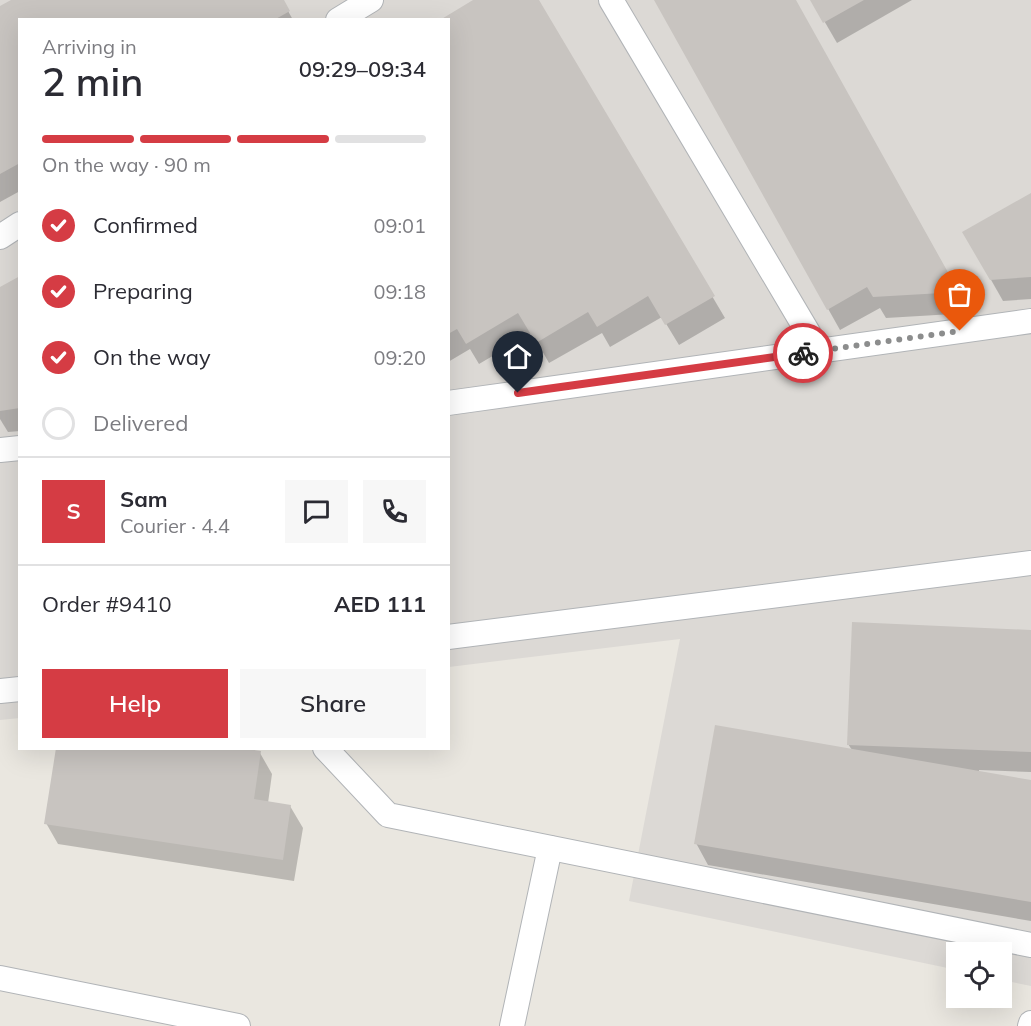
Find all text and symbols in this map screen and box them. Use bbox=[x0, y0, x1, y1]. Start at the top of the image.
text: Arriving in bbox=[42, 34, 137, 59]
text: 09:29–09:34 bbox=[299, 55, 426, 83]
text: 2 min bbox=[42, 57, 143, 106]
text: On the way · 90 m bbox=[42, 152, 211, 177]
icon: check bbox=[42, 209, 75, 242]
text: Confirmed bbox=[93, 211, 198, 239]
text: 09:01 bbox=[373, 213, 426, 238]
pin bbox=[934, 269, 985, 331]
icon: check bbox=[42, 275, 75, 308]
text: Preparing bbox=[93, 277, 193, 305]
icon: bag bbox=[943, 278, 976, 311]
text: 09:18 bbox=[373, 279, 426, 304]
courier bbox=[773, 323, 833, 383]
pin bbox=[492, 331, 543, 393]
icon: bike bbox=[787, 337, 820, 370]
icon: home bbox=[501, 340, 534, 373]
icon: check bbox=[42, 341, 75, 374]
text: On the way bbox=[93, 343, 211, 371]
text: 09:20 bbox=[373, 345, 426, 370]
text: Delivered bbox=[93, 409, 188, 437]
button: chat bbox=[285, 480, 348, 543]
button: phone bbox=[363, 480, 426, 543]
text: Sam bbox=[120, 485, 168, 513]
text: S bbox=[66, 497, 81, 525]
text: Courier · 4.4 bbox=[120, 513, 230, 538]
text: Order #9410 bbox=[42, 590, 172, 618]
text: AED 111 bbox=[334, 590, 426, 618]
button: Help bbox=[42, 669, 228, 738]
button: Share bbox=[240, 669, 426, 738]
map controls bbox=[946, 942, 1012, 1008]
button: locate bbox=[946, 942, 1012, 1008]

